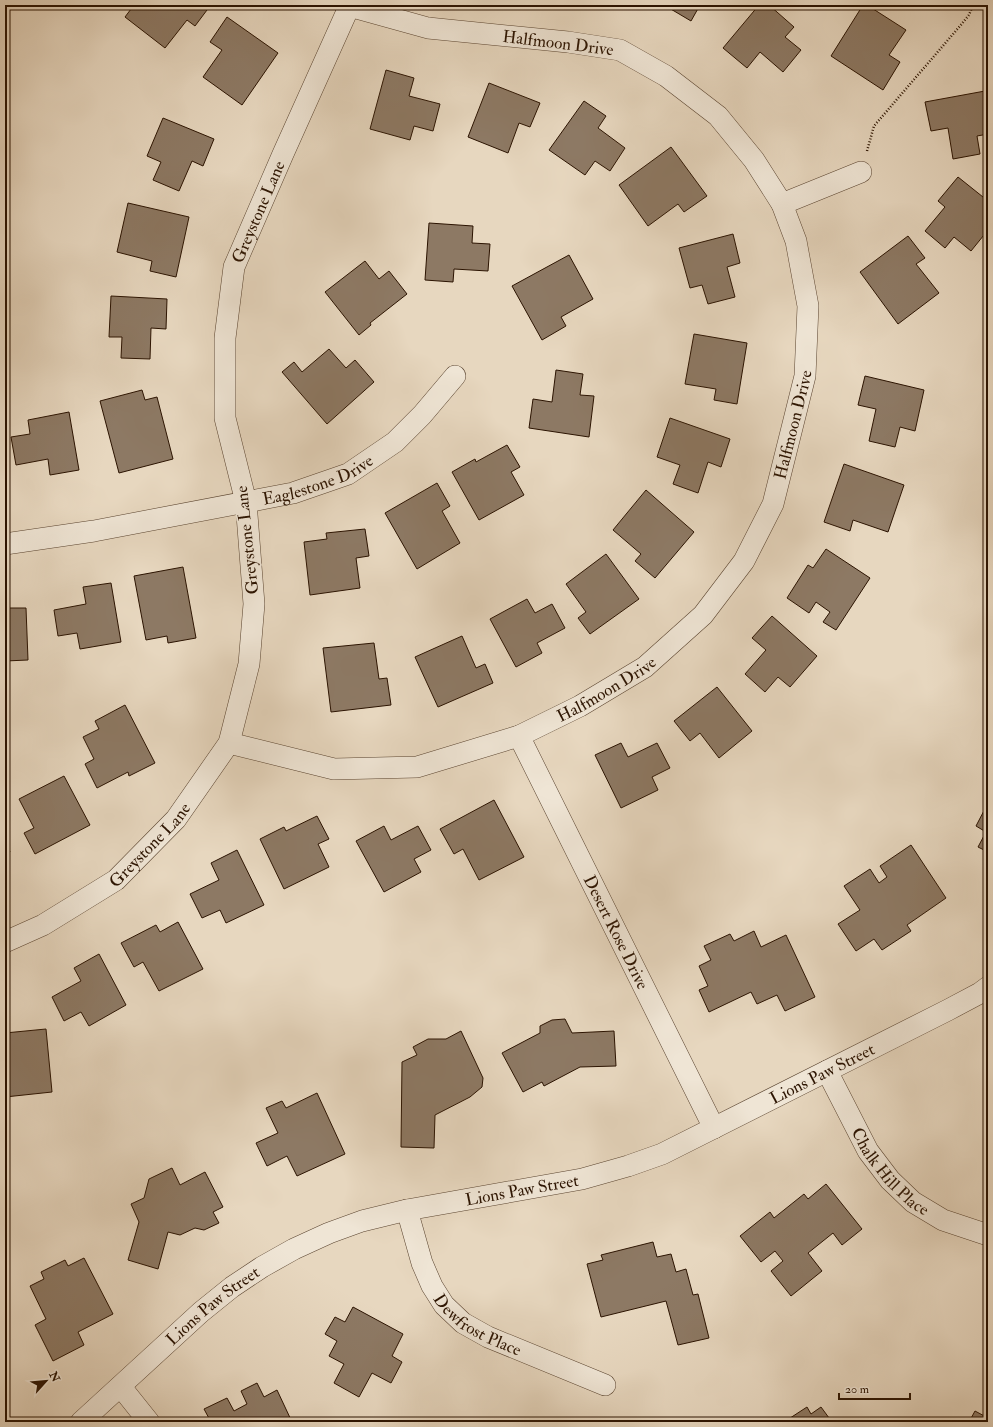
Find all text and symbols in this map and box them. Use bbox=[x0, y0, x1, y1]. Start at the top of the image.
street label: Halfmoon Drive bbox=[501, 26, 615, 60]
street label: Greystone Lane bbox=[227, 157, 289, 266]
street label: Halfmoon Drive bbox=[769, 370, 816, 481]
street label: Eaglestone Drive bbox=[261, 450, 377, 509]
street label: Greystone Lane bbox=[231, 484, 264, 595]
street label: Halfmoon Drive bbox=[553, 652, 660, 726]
street label: Greystone Lane bbox=[104, 798, 195, 892]
street label: Desert Rose Drive bbox=[579, 871, 654, 993]
street label: Lions Paw Street bbox=[766, 1038, 878, 1109]
street label: Chalk Hill Place bbox=[847, 1124, 933, 1220]
street label: Lions Paw Street bbox=[464, 1169, 581, 1210]
street label: Lions Paw Street bbox=[161, 1261, 264, 1350]
street label: Dewfrost Place bbox=[429, 1290, 525, 1360]
north arrow bbox=[26, 1361, 66, 1401]
text: N bbox=[46, 1368, 63, 1385]
scale bar bbox=[839, 1375, 910, 1401]
text: 20 m bbox=[845, 1382, 870, 1397]

